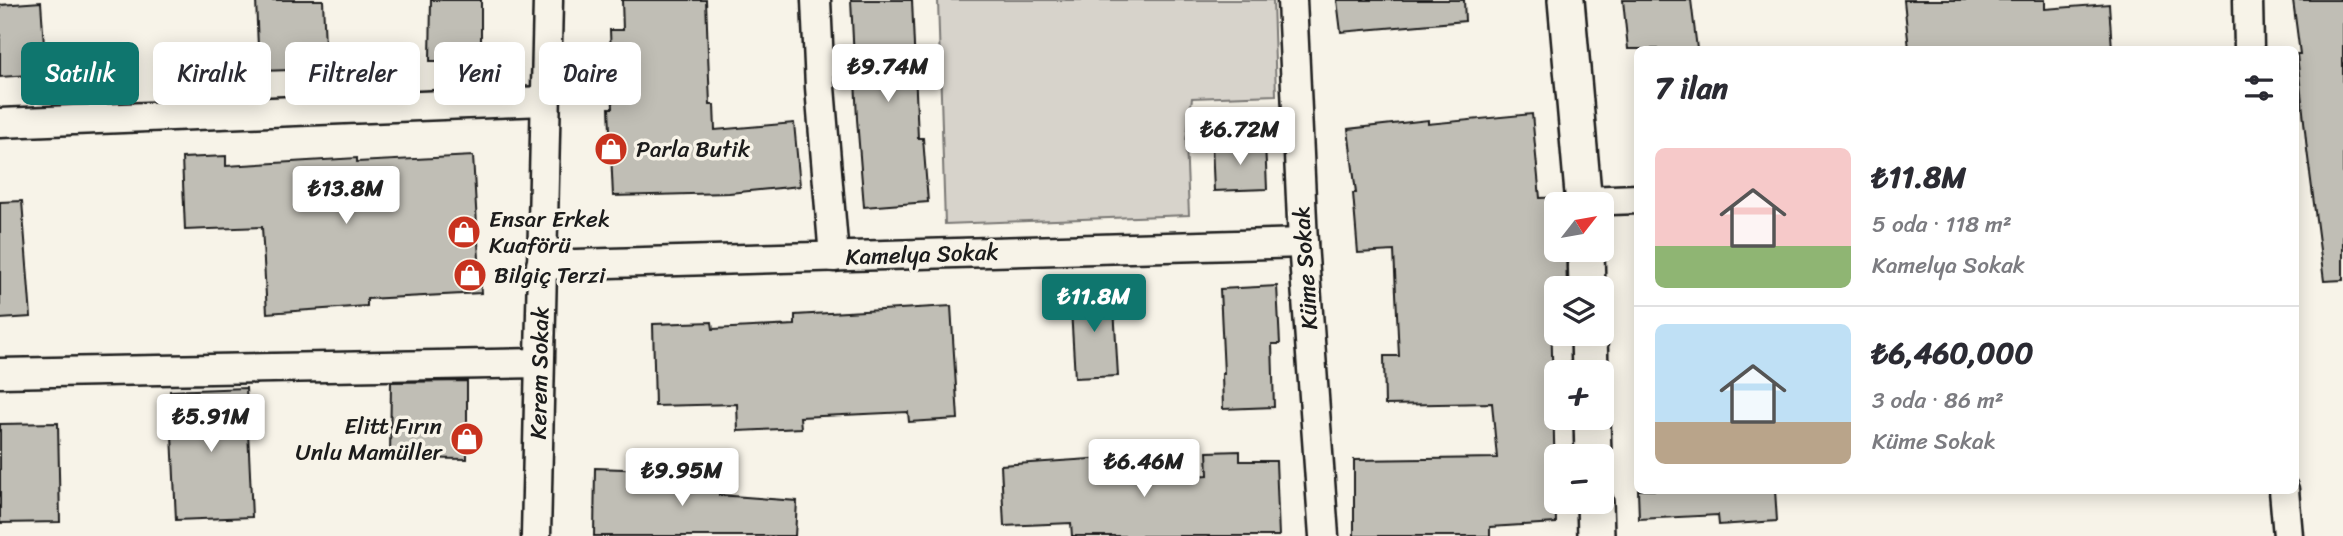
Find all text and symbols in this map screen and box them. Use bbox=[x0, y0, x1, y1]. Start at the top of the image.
chip: Satılık bbox=[21, 42, 139, 105]
chip: Kiralık bbox=[153, 42, 271, 105]
chip: Filtreler bbox=[285, 42, 420, 105]
chip: Yeni bbox=[434, 42, 525, 105]
chip: Daire bbox=[539, 42, 641, 105]
pin: ₺9.74M bbox=[831, 44, 945, 104]
text: ₺9.74M bbox=[848, 46, 928, 87]
text: 7 ilan bbox=[1655, 61, 1728, 115]
icon: filters bbox=[2240, 69, 2278, 107]
pin: ₺6.72M bbox=[1183, 108, 1297, 167]
text: ₺6.72M bbox=[1201, 109, 1279, 150]
place label: Parla Butik bbox=[636, 129, 751, 170]
shop icon: Parla Butik bbox=[592, 130, 630, 168]
text: ₺11.8M bbox=[1872, 150, 1966, 204]
pin: ₺13.8M bbox=[289, 166, 403, 226]
text: ₺13.8M bbox=[309, 168, 383, 209]
icon: home bbox=[1711, 176, 1795, 260]
north arrow bbox=[1544, 192, 1614, 262]
map controls bbox=[1544, 192, 1614, 514]
place label: Ensar Erkek Kuaförü bbox=[489, 199, 610, 266]
text: 5 oda · 118 m² bbox=[1872, 204, 2012, 245]
street label: Küme Sokak bbox=[1281, 205, 1330, 331]
shop icon: Ensar Erkek Kuaförü bbox=[445, 213, 483, 251]
street label: Kamelya Sokak bbox=[845, 231, 999, 278]
text: Kamelya Sokak bbox=[1872, 245, 2025, 286]
place label: Bilgiç Terzi bbox=[494, 255, 606, 296]
shop icon: Bilgiç Terzi bbox=[451, 256, 489, 294]
pin: ₺11.8M bbox=[1037, 274, 1151, 334]
text: ₺11.8M bbox=[1058, 276, 1130, 317]
button: layers bbox=[1544, 276, 1614, 346]
street label: Kerem Sokak bbox=[518, 306, 561, 440]
text: ₺6,460,000 bbox=[1872, 326, 2033, 380]
icon: home bbox=[1711, 352, 1795, 436]
button: + bbox=[1544, 360, 1614, 430]
text: 3 oda · 86 m² bbox=[1872, 380, 2004, 421]
pin: ₺5.91M bbox=[154, 394, 268, 454]
text: ₺5.91M bbox=[173, 396, 249, 437]
place label: Elitt Fırın Unlu Mamüller bbox=[296, 406, 444, 473]
shop icon: Elitt Fırın Unlu Mamüller bbox=[448, 420, 486, 458]
text: Küme Sokak bbox=[1872, 421, 1996, 462]
pin: ₺6.46M bbox=[1087, 440, 1201, 499]
text: ₺6.46M bbox=[1105, 441, 1183, 482]
button: − bbox=[1544, 444, 1614, 514]
pin: ₺9.95M bbox=[625, 448, 739, 508]
text: ₺9.95M bbox=[642, 450, 722, 491]

